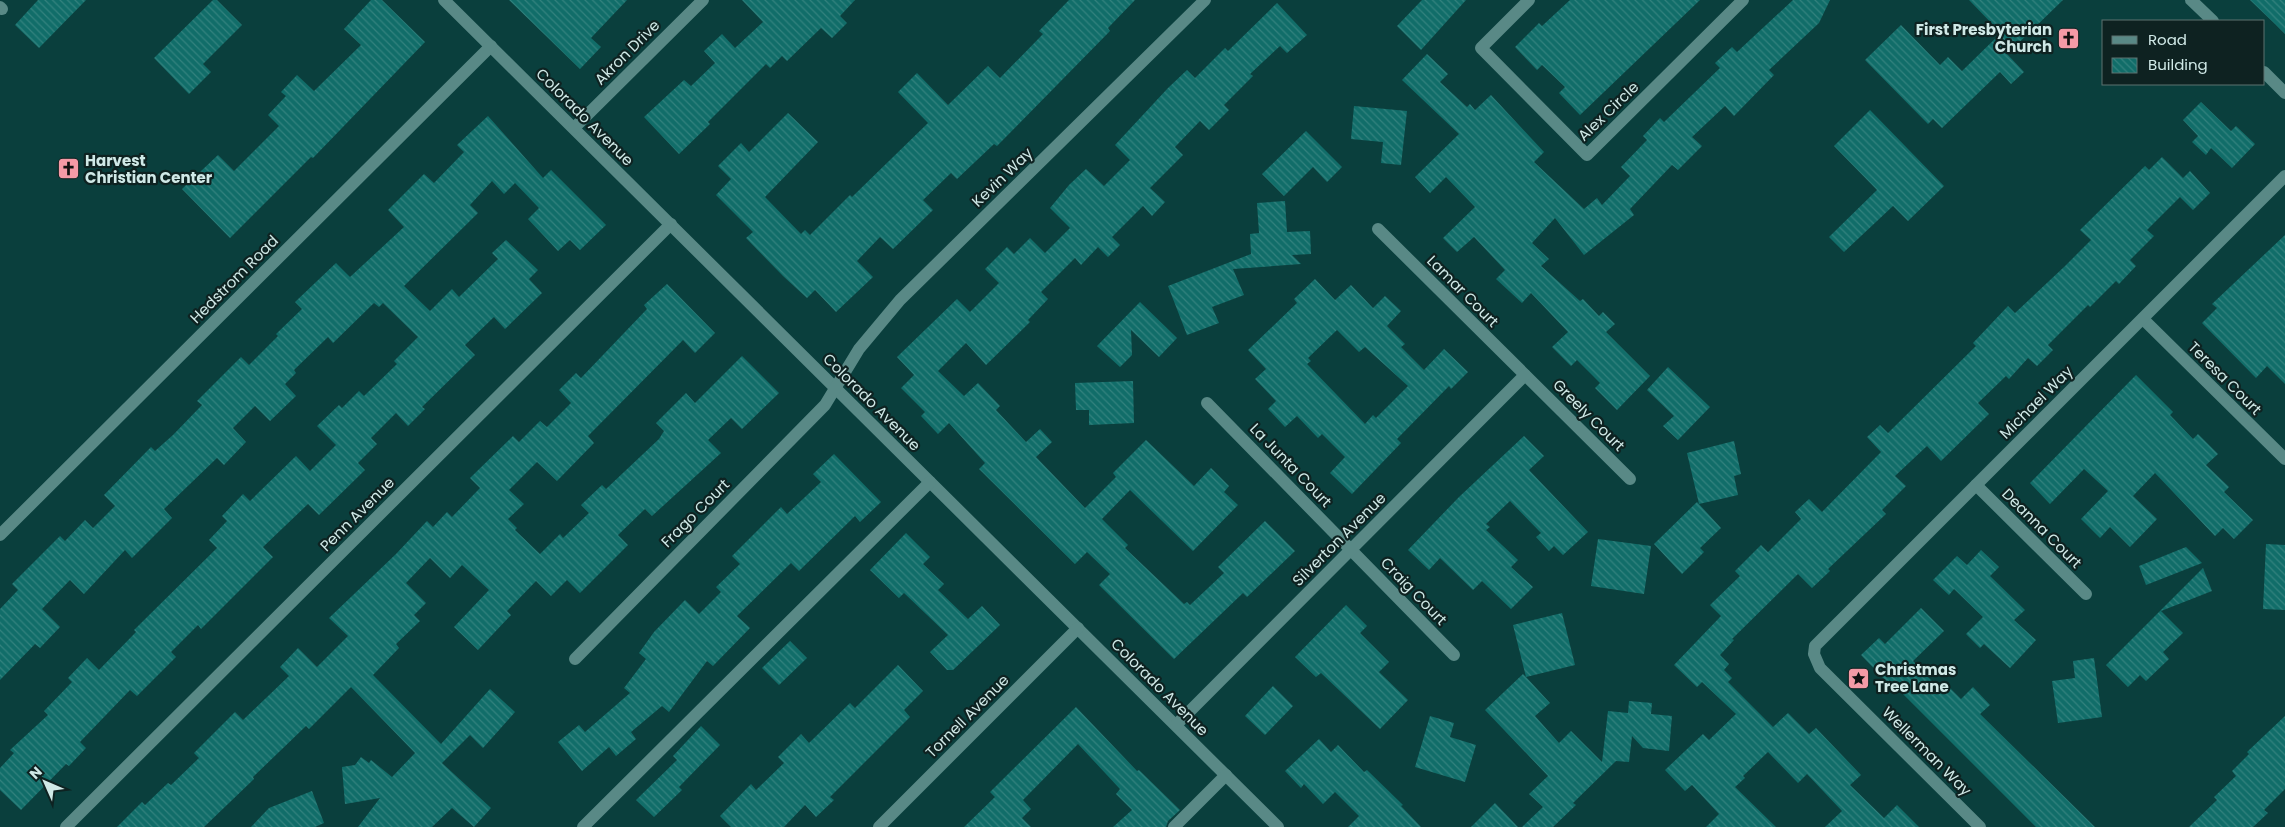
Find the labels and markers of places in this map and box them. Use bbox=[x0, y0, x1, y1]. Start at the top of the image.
place label: First Presbyterian Church bbox=[1916, 19, 2052, 57]
church icon: First Presbyterian Church bbox=[2056, 26, 2080, 50]
place label: Harvest Christian Center bbox=[85, 150, 213, 188]
church icon: Harvest Christian Center bbox=[57, 157, 81, 181]
place label: Christmas Tree Lane bbox=[1875, 659, 1956, 697]
place icon: Christmas Tree Lane bbox=[1847, 666, 1871, 690]

